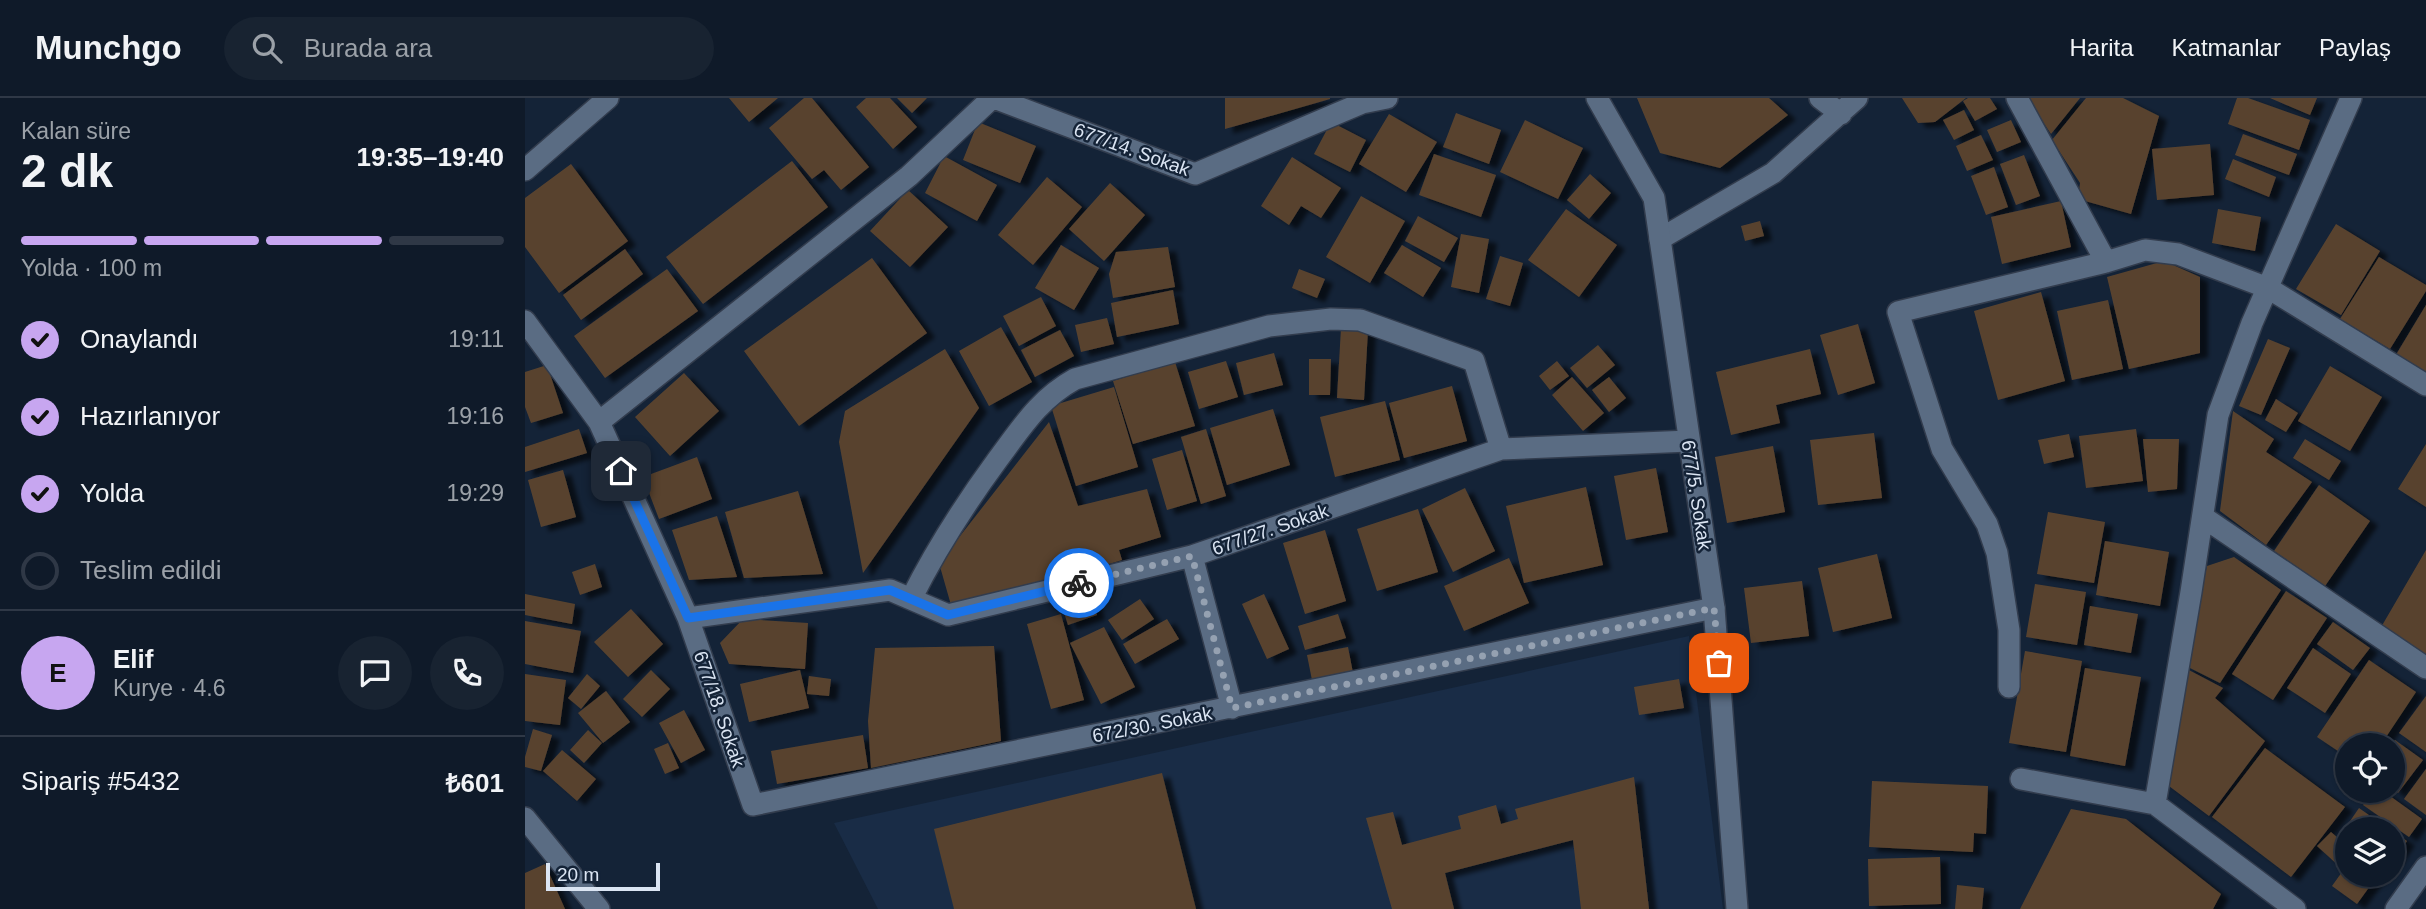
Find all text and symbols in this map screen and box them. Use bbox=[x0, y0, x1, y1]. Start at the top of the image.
search box bbox=[224, 17, 714, 80]
text: Munchgo bbox=[35, 29, 182, 66]
icon: search bbox=[248, 29, 286, 67]
text: Burada ara bbox=[304, 33, 432, 63]
text: Harita bbox=[2070, 34, 2134, 61]
text: Katmanlar bbox=[2172, 34, 2281, 61]
text: Paylaş bbox=[2319, 34, 2391, 61]
text: Kalan süre bbox=[21, 118, 131, 144]
street label: 677/14. Sokak bbox=[1071, 119, 1193, 180]
text: 19:35–19:40 bbox=[357, 142, 504, 172]
text: 2 dk bbox=[21, 145, 113, 197]
text: Yolda · 100 m bbox=[21, 255, 162, 281]
icon: check bbox=[21, 321, 59, 359]
text: Onaylandı bbox=[80, 324, 199, 354]
text: 19:11 bbox=[448, 326, 504, 352]
icon: check bbox=[21, 398, 59, 436]
text: Hazırlanıyor bbox=[80, 401, 220, 431]
text: 19:16 bbox=[446, 403, 504, 429]
street label: 677/5. Sokak bbox=[1677, 439, 1716, 552]
pin bbox=[591, 441, 651, 501]
icon: home bbox=[602, 452, 640, 490]
icon: check bbox=[21, 475, 59, 513]
text: Yolda bbox=[80, 478, 144, 508]
text: 19:29 bbox=[446, 480, 504, 506]
street label: 677/27. Sokak bbox=[1209, 500, 1331, 559]
courier bbox=[1044, 548, 1114, 618]
text: Teslim edildi bbox=[80, 555, 222, 585]
icon: bike bbox=[1060, 564, 1098, 602]
pin bbox=[1689, 633, 1749, 693]
button: chat bbox=[338, 636, 412, 710]
button: phone bbox=[430, 636, 504, 710]
text: Elif bbox=[113, 644, 153, 674]
icon: bag bbox=[1700, 644, 1738, 682]
street label: 677/18. Sokak bbox=[690, 648, 749, 770]
text: E bbox=[49, 658, 67, 688]
text: Kurye · 4.6 bbox=[113, 675, 226, 701]
street label: 672/30. Sokak bbox=[1090, 702, 1214, 746]
map controls bbox=[2335, 733, 2405, 887]
button: locate bbox=[2335, 733, 2405, 803]
text: Sipariş #5432 bbox=[21, 766, 180, 796]
text: ₺601 bbox=[446, 768, 504, 798]
button: layers bbox=[2335, 817, 2405, 887]
scale bar bbox=[546, 860, 660, 892]
text: 20 m bbox=[557, 864, 599, 885]

